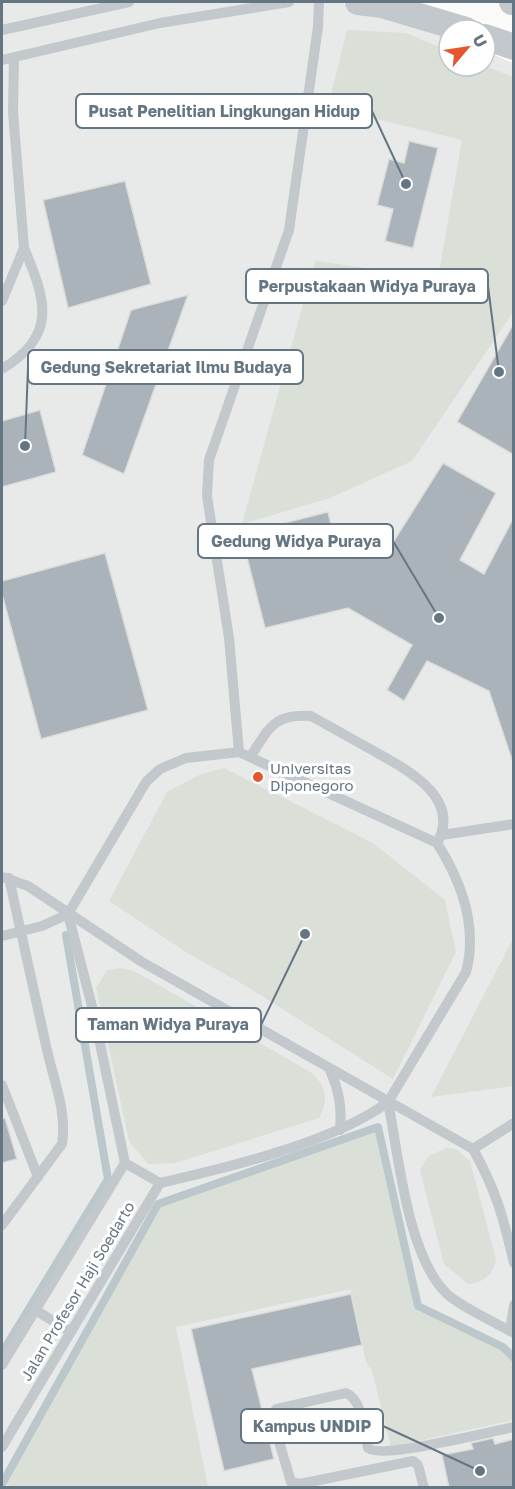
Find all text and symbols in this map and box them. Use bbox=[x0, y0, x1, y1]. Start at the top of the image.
north arrow bbox=[437, 18, 497, 78]
text: U bbox=[469, 31, 492, 51]
callout: Pusat Penelitian Lingkungan Hidup bbox=[76, 94, 372, 128]
text: Pusat Penelitian Lingkungan Hidup bbox=[88, 101, 360, 121]
callout: Perpustakaan Widya Puraya bbox=[246, 269, 488, 303]
text: Perpustakaan Widya Puraya bbox=[258, 276, 476, 296]
callout: Gedung Sekretariat Ilmu Budaya bbox=[28, 350, 303, 384]
text: Gedung Sekretariat Ilmu Budaya bbox=[40, 357, 292, 377]
callout: Gedung Widya Puraya bbox=[198, 524, 393, 558]
text: Gedung Widya Puraya bbox=[211, 531, 381, 551]
place label: Universitas Diponegoro bbox=[270, 759, 354, 794]
marker: Universitas Diponegoro bbox=[251, 770, 265, 784]
callout: Taman Widya Puraya bbox=[76, 1008, 261, 1042]
text: Taman Widya Puraya bbox=[87, 1014, 249, 1034]
street label: Jalan Profesor Haji Soedarto bbox=[16, 1198, 138, 1384]
callout: Kampus UNDIP bbox=[241, 1409, 383, 1443]
text: Kampus UNDIP bbox=[253, 1416, 372, 1436]

